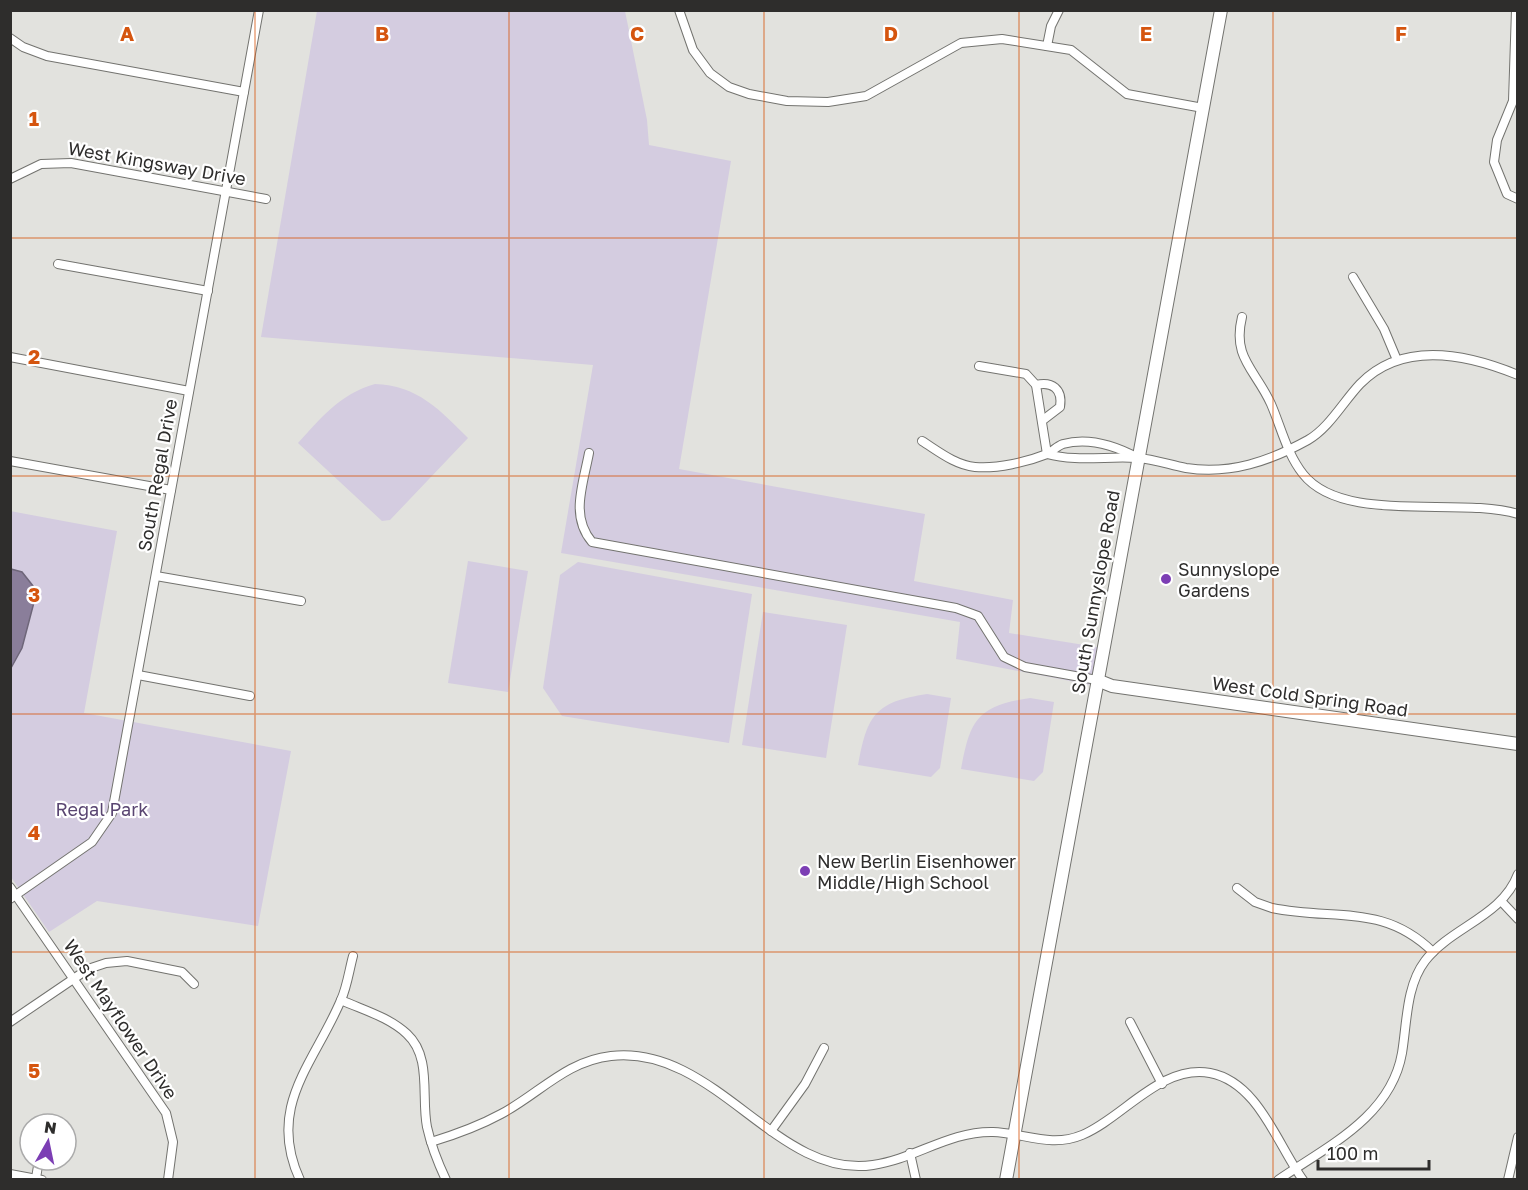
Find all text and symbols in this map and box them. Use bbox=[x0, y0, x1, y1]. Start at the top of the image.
text: A bbox=[120, 21, 134, 45]
text: B bbox=[375, 21, 389, 45]
text: C bbox=[630, 21, 644, 45]
text: D bbox=[884, 21, 898, 45]
text: E bbox=[1140, 21, 1152, 45]
text: F bbox=[1395, 21, 1407, 45]
text: 1 bbox=[29, 106, 39, 130]
street label: West Kingsway Drive bbox=[66, 137, 248, 189]
text: 2 bbox=[28, 344, 40, 368]
street label: South Regal Drive bbox=[133, 397, 181, 553]
street label: South Sunnyslope Road bbox=[1066, 489, 1124, 695]
place label: Sunnyslope Gardens bbox=[1178, 558, 1280, 601]
marker: Sunnyslope Gardens bbox=[1159, 572, 1173, 586]
text: 3 bbox=[28, 582, 40, 606]
street label: West Cold Spring Road bbox=[1211, 671, 1409, 721]
park label: Regal Park bbox=[56, 798, 148, 820]
text: 4 bbox=[28, 820, 40, 844]
place label: New Berlin Eisenhower Middle/High School bbox=[817, 850, 1016, 893]
marker: New Berlin Eisenhower Middle/High School bbox=[798, 864, 812, 878]
street label: West Mayflower Drive bbox=[59, 935, 183, 1103]
text: 5 bbox=[28, 1058, 40, 1082]
north arrow bbox=[18, 1112, 78, 1172]
text: N bbox=[43, 1116, 58, 1138]
scale bar bbox=[1318, 1133, 1429, 1171]
text: 100 m bbox=[1327, 1142, 1378, 1164]

